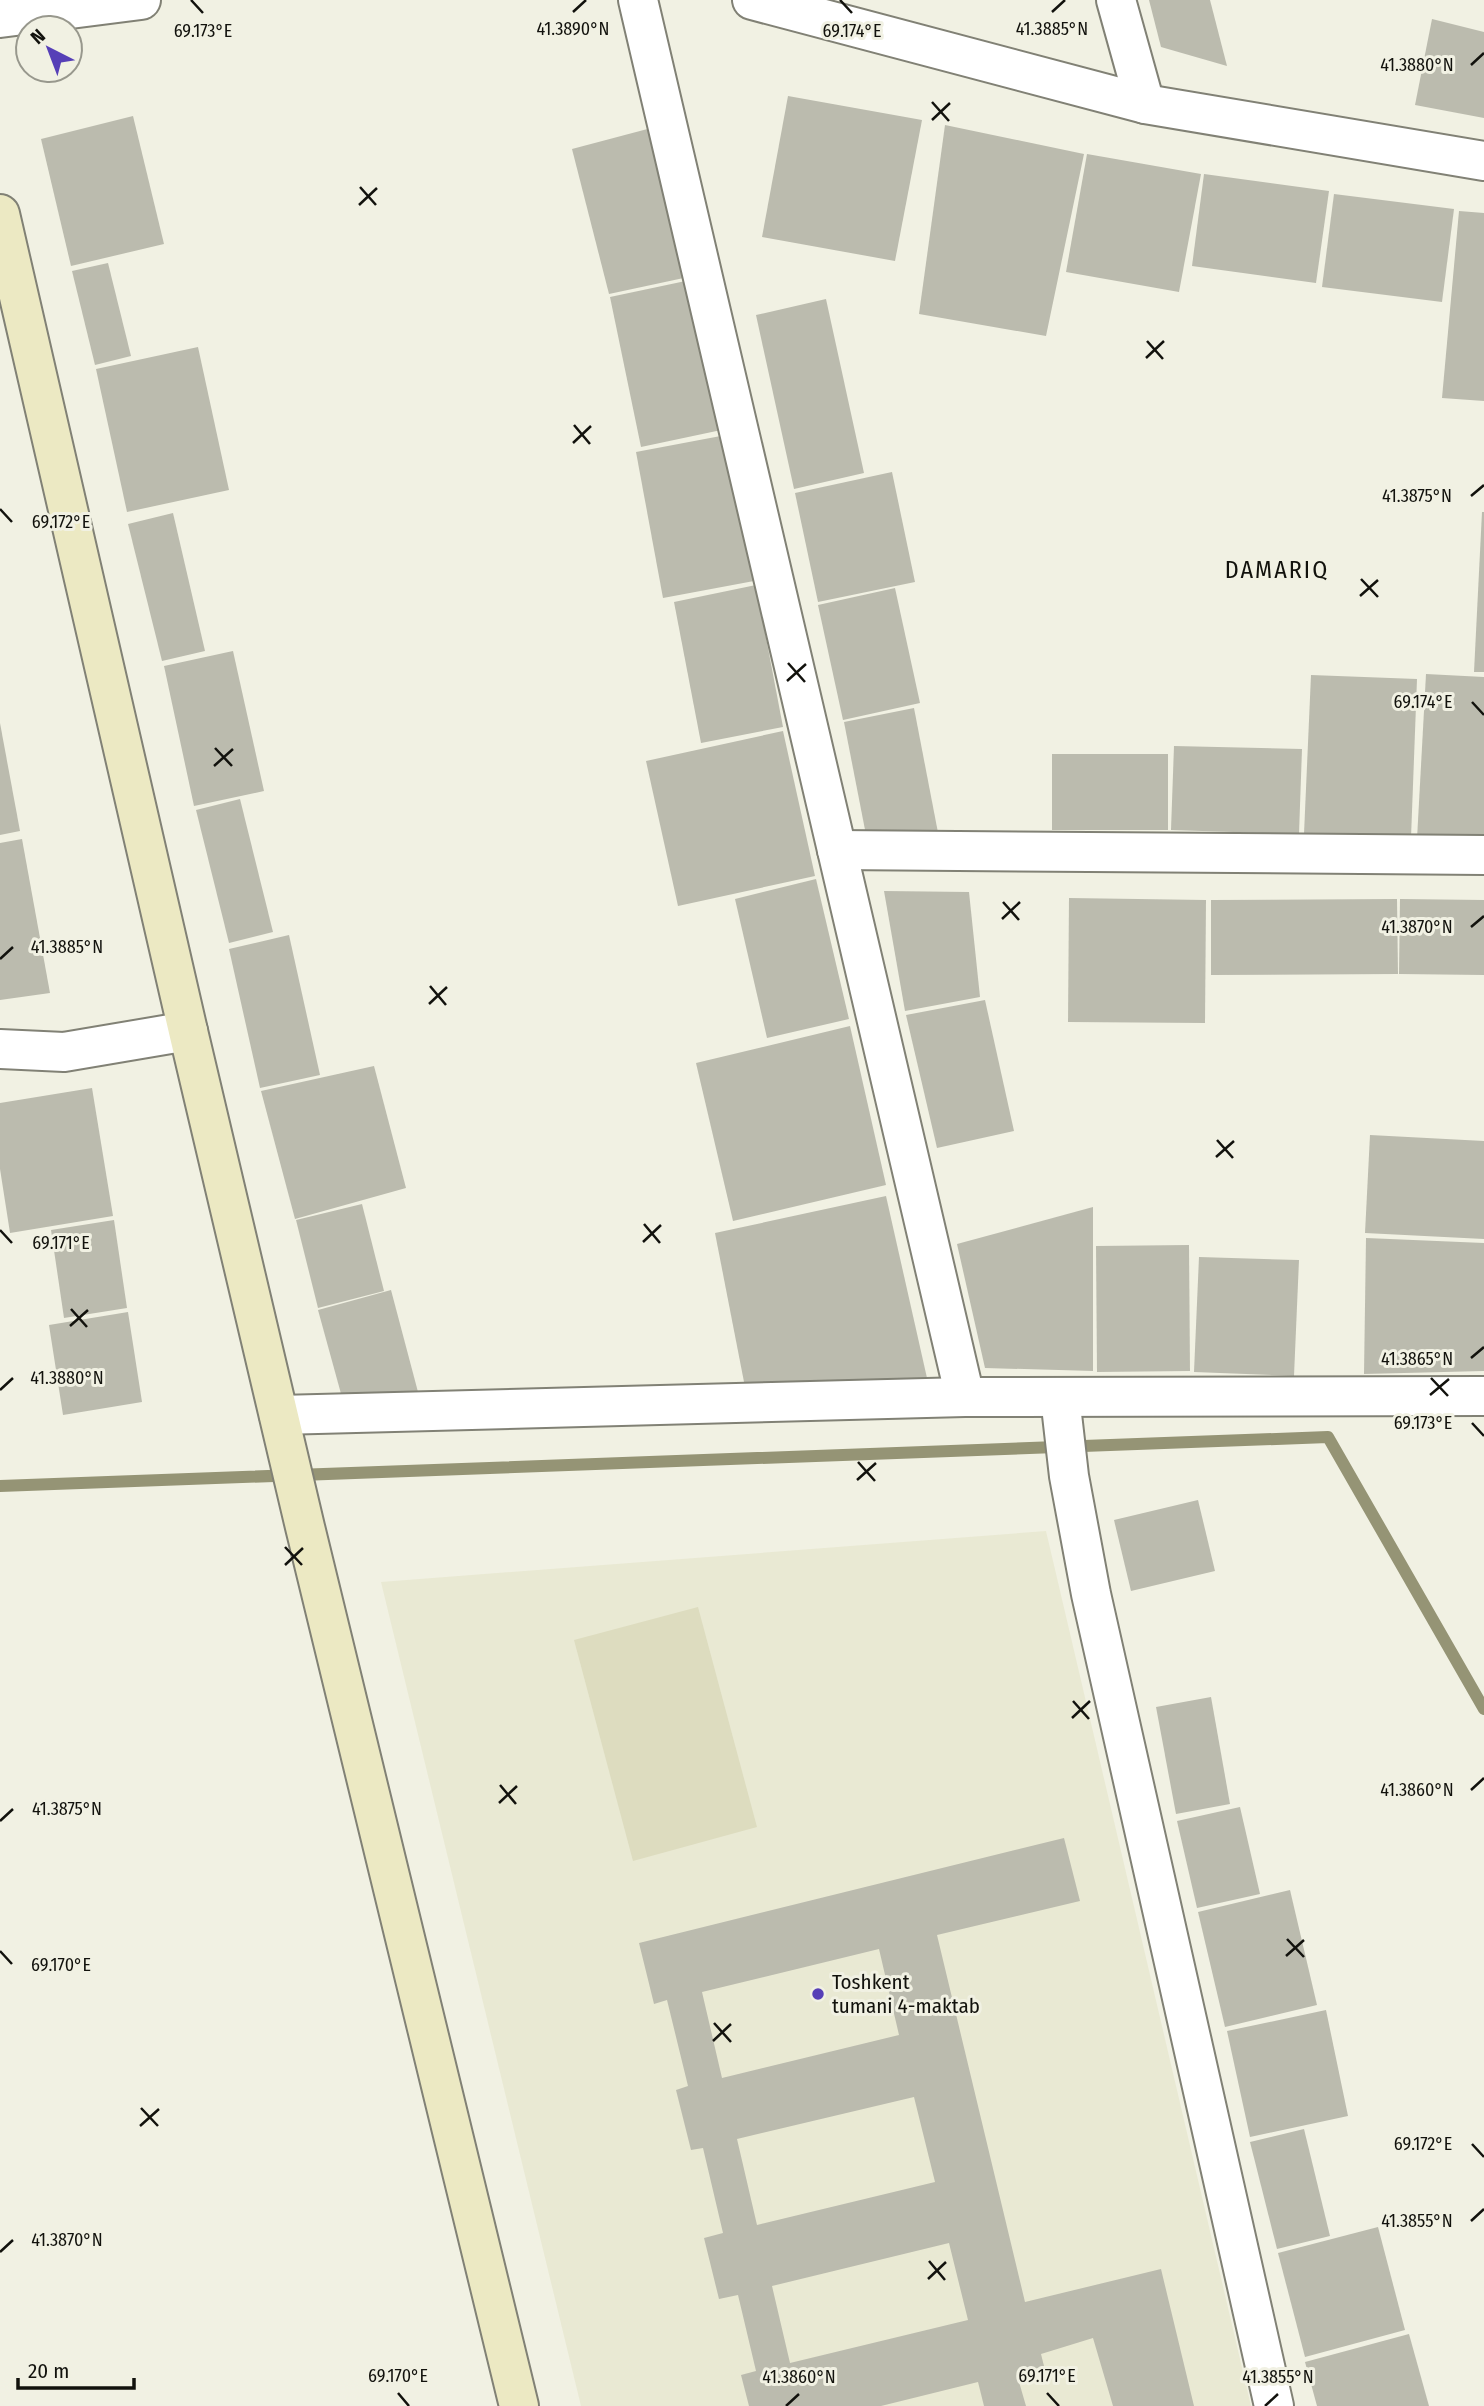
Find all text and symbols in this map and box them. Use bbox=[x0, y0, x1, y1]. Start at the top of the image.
north arrow bbox=[14, 14, 84, 84]
text: 41.3890°N bbox=[536, 18, 610, 40]
text: 41.3885°N bbox=[1016, 18, 1088, 40]
text: 69.173°E bbox=[174, 20, 232, 42]
text: 69.174°E bbox=[823, 20, 881, 42]
text: N bbox=[26, 24, 50, 49]
text: 41.3880°N bbox=[1380, 54, 1454, 76]
text: 41.3875°N bbox=[1382, 485, 1452, 507]
text: 69.172°E bbox=[32, 511, 90, 533]
district label: DAMARIQ bbox=[1225, 556, 1329, 584]
text: 69.174°E bbox=[1394, 691, 1452, 713]
text: 41.3870°N bbox=[1381, 916, 1453, 938]
text: 41.3885°N bbox=[31, 936, 103, 958]
text: 69.171°E bbox=[32, 1232, 90, 1254]
text: 41.3865°N bbox=[1381, 1348, 1453, 1370]
text: 41.3880°N bbox=[30, 1367, 104, 1389]
text: 69.173°E bbox=[1394, 1412, 1452, 1434]
text: 41.3860°N bbox=[1380, 1779, 1454, 1801]
text: 41.3875°N bbox=[32, 1798, 102, 1820]
text: 69.170°E bbox=[31, 1954, 91, 1976]
place label: Toshkent tumani 4-maktab bbox=[832, 1969, 980, 2019]
marker: Toshkent tumani 4-maktab bbox=[810, 1986, 826, 2002]
text: 69.172°E bbox=[1394, 2133, 1452, 2155]
text: 41.3855°N bbox=[1381, 2210, 1453, 2232]
text: 41.3870°N bbox=[31, 2229, 103, 2251]
scale bar bbox=[18, 2346, 133, 2390]
text: 20 m bbox=[28, 2358, 69, 2384]
text: 69.170°E bbox=[368, 2365, 428, 2387]
text: 69.171°E bbox=[1018, 2365, 1076, 2387]
text: 41.3860°N bbox=[762, 2366, 836, 2388]
text: 41.3855°N bbox=[1242, 2366, 1314, 2388]

